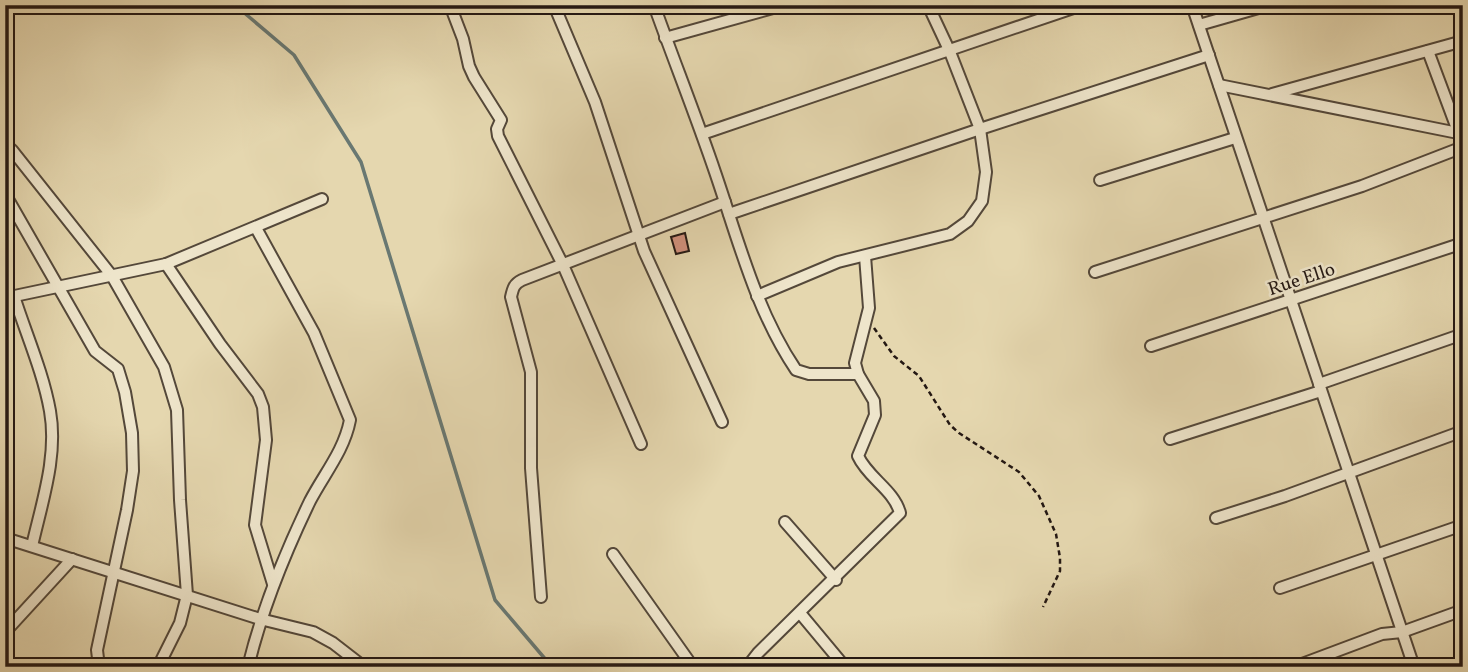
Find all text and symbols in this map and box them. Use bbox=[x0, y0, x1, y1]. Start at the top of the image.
street label: Rue Ello bbox=[1265, 257, 1339, 303]

